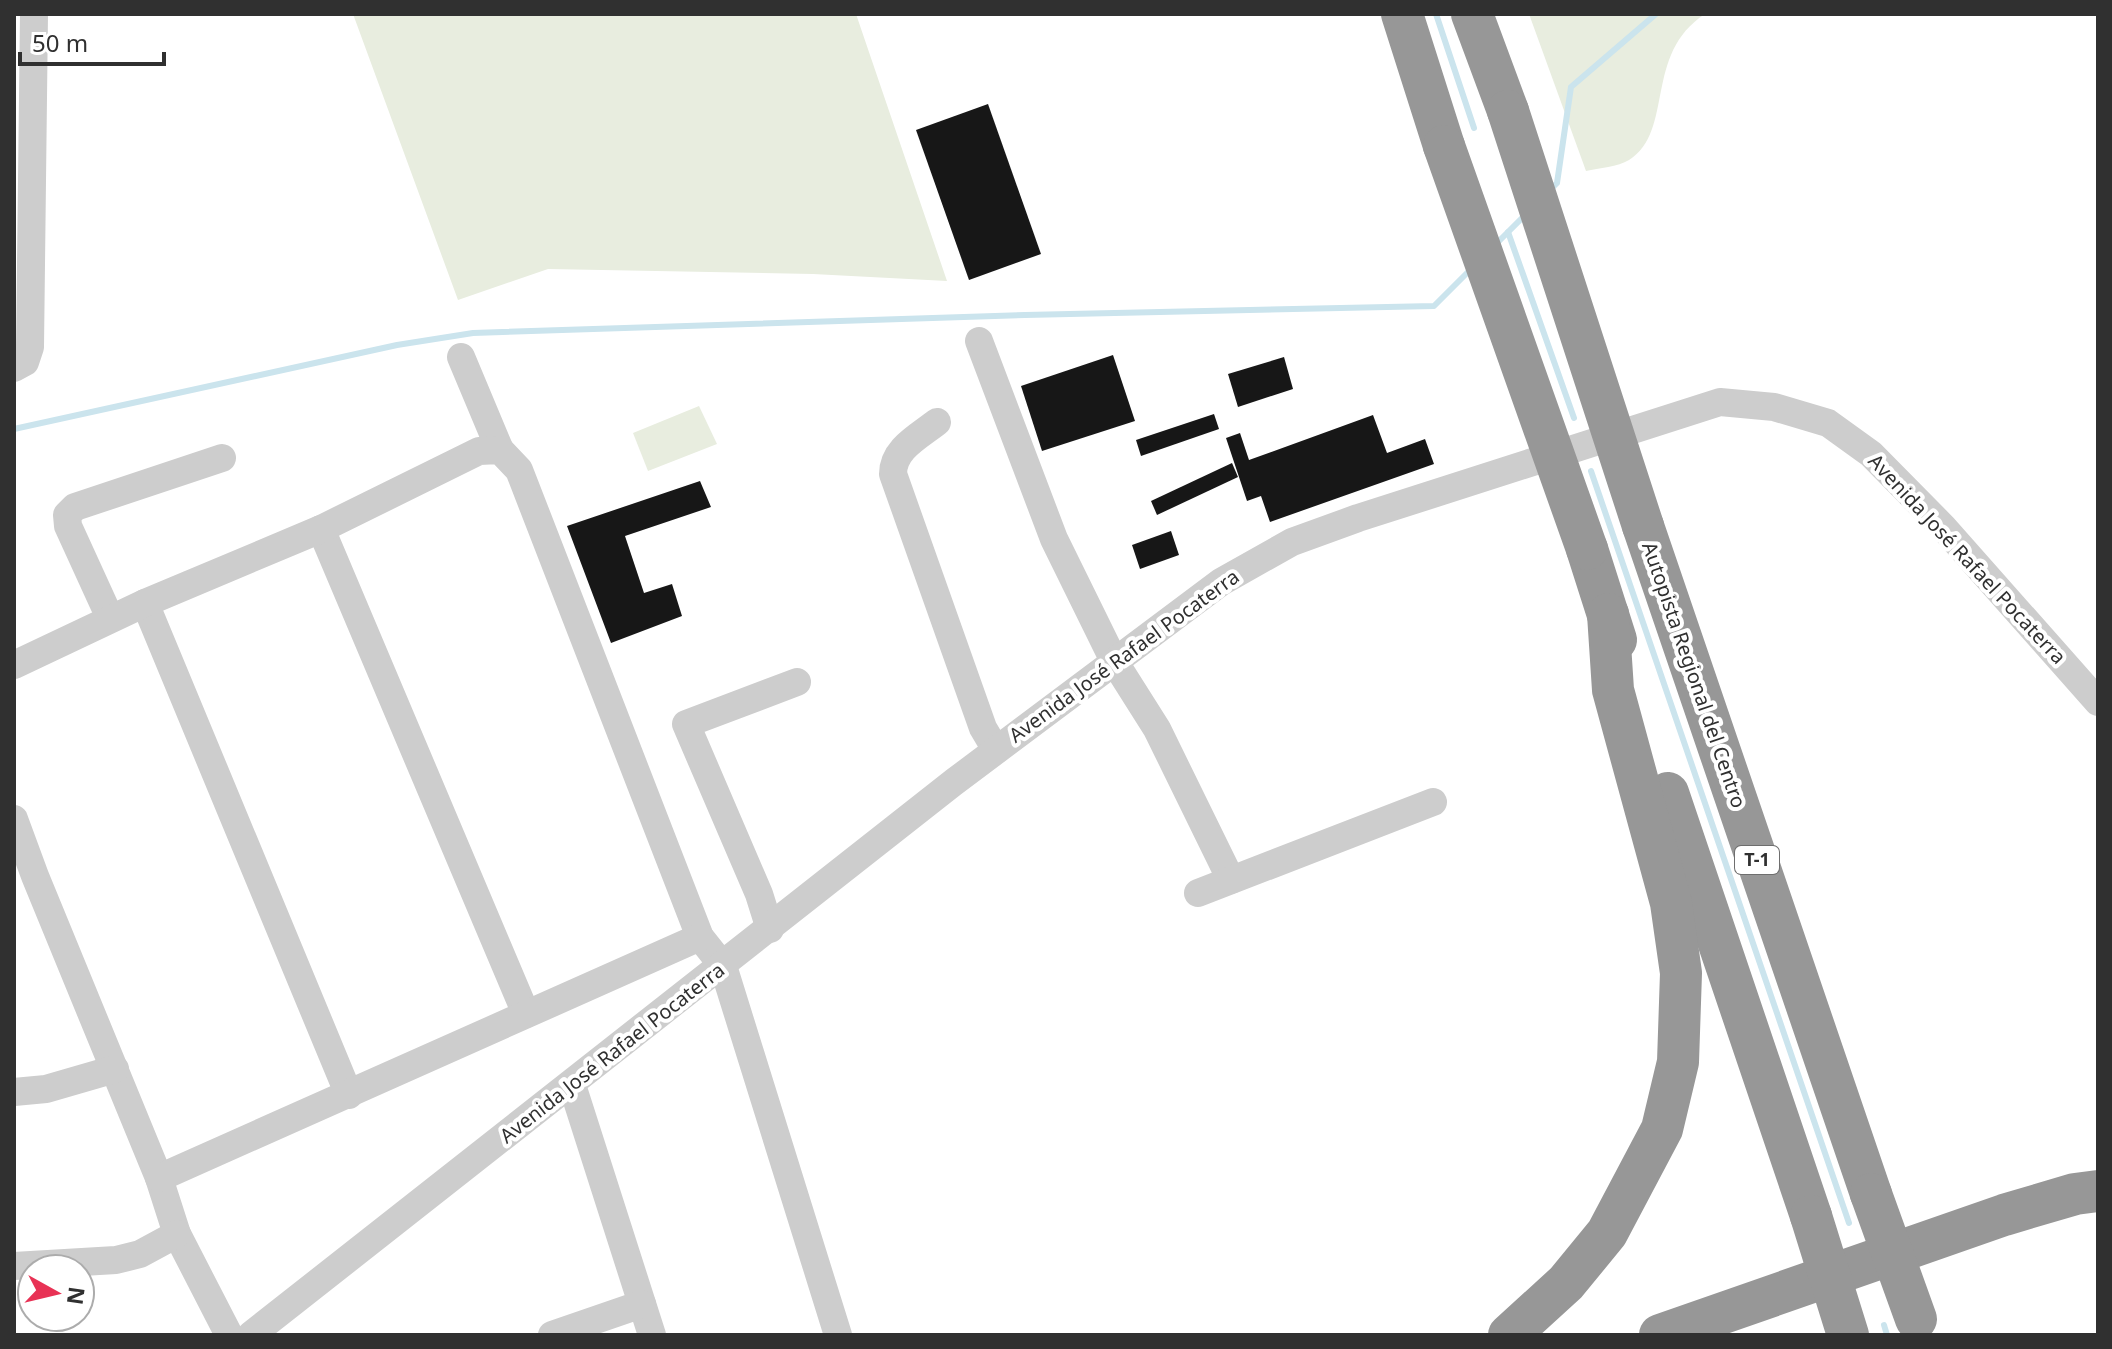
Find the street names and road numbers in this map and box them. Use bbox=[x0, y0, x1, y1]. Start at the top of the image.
street label: Avenida José Rafael Pocaterra bbox=[1863, 448, 2072, 670]
street label: Autopista Regional del Centro bbox=[1636, 538, 1753, 811]
street label: Avenida José Rafael Pocaterra bbox=[1003, 563, 1244, 748]
road number: T-1 bbox=[1735, 846, 1779, 874]
street label: Avenida José Rafael Pocaterra bbox=[494, 956, 730, 1149]

